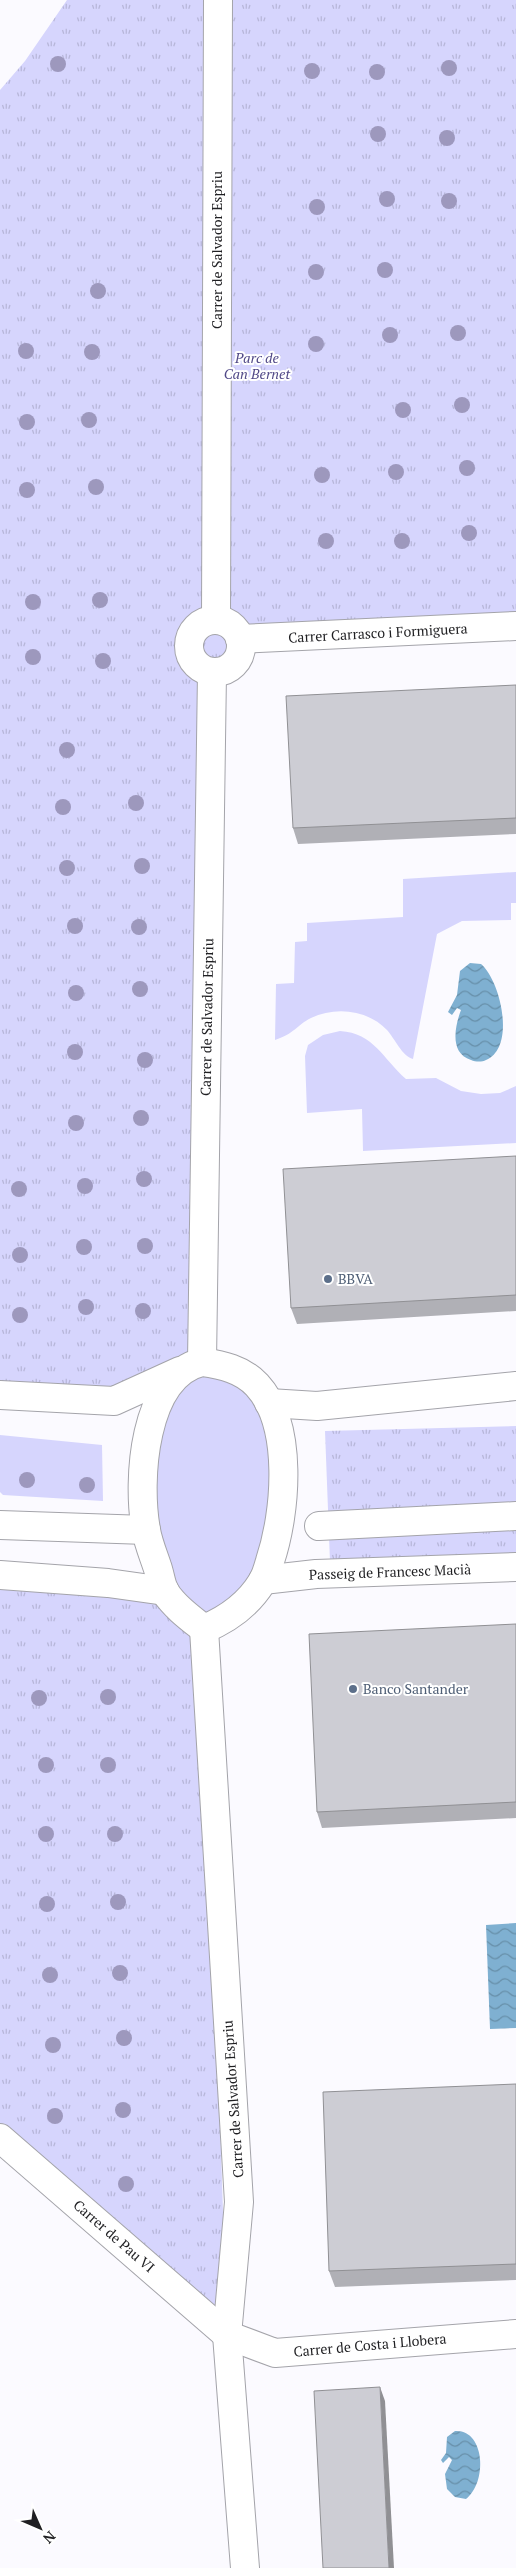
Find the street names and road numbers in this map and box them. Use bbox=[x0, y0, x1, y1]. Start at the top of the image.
street label: Carrer de Salvador Espriu bbox=[207, 171, 226, 329]
street label: Carrer Carrasco i Formiguera bbox=[288, 618, 468, 647]
street label: Carrer de Salvador Espriu bbox=[196, 938, 217, 1096]
street label: Passeig de Francesc Macià bbox=[308, 1559, 471, 1584]
street label: Carrer de Salvador Espriu bbox=[218, 2020, 247, 2178]
street label: Carrer de Pau VI bbox=[70, 2195, 159, 2276]
street label: Carrer de Costa i Llobera bbox=[293, 2328, 447, 2361]

